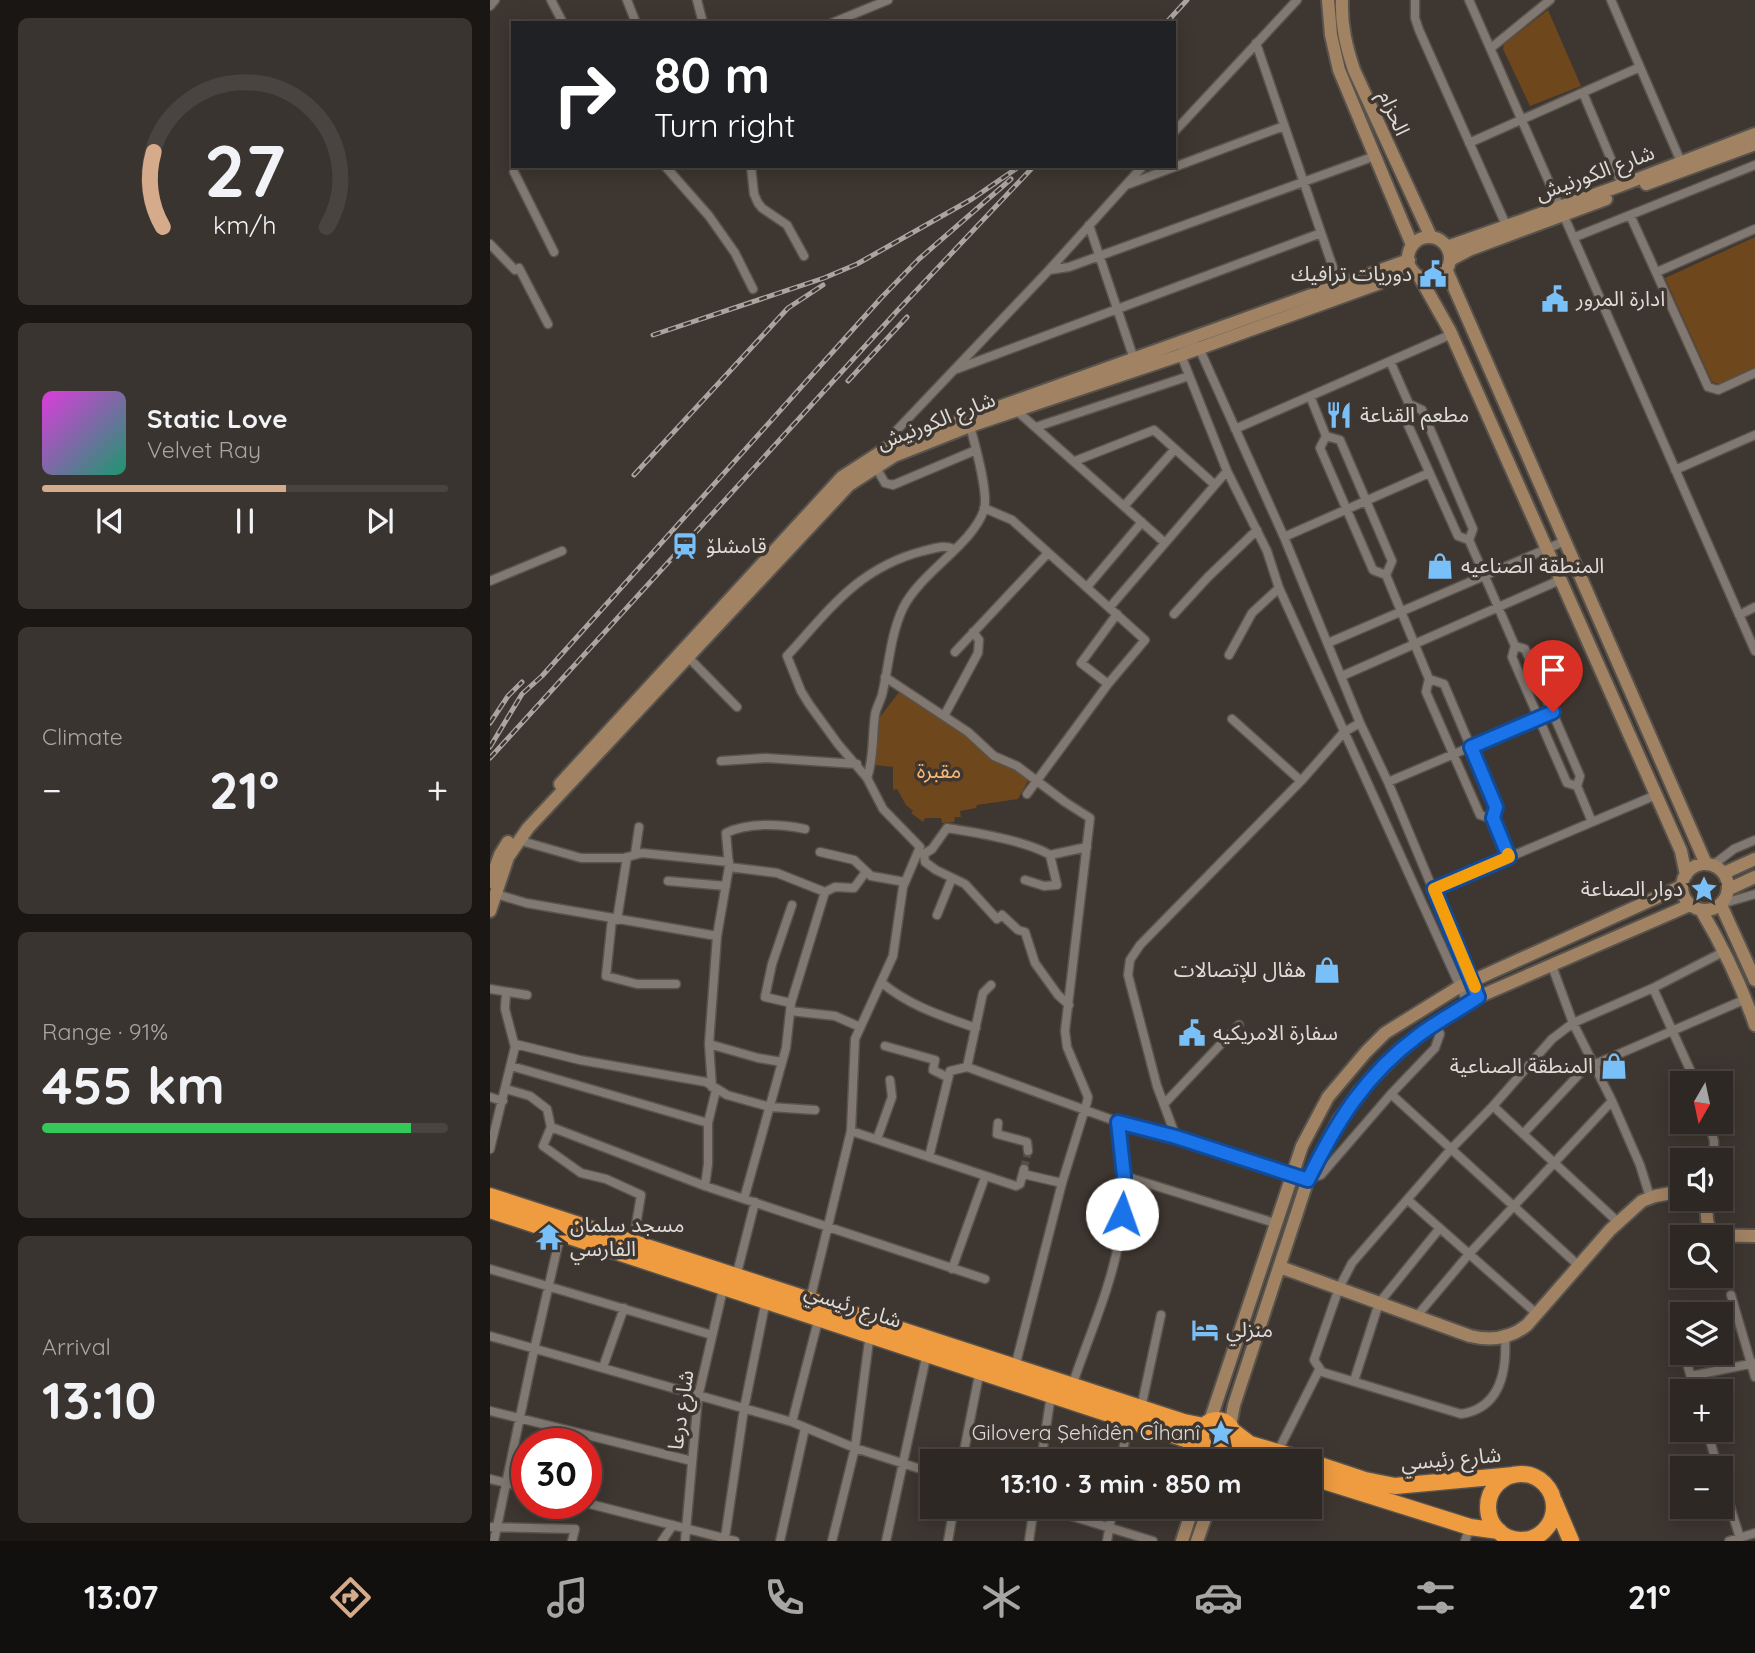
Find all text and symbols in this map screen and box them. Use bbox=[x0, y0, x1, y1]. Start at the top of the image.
text: 80 m bbox=[654, 44, 770, 105]
icon: right bbox=[539, 49, 630, 140]
street label: الحزام bbox=[1370, 86, 1416, 141]
text: Turn right bbox=[654, 105, 795, 145]
text: 27 bbox=[204, 125, 286, 216]
street label: شارع الكورنيش bbox=[1532, 138, 1659, 208]
text: km/h bbox=[213, 209, 277, 240]
public building icon: دوريات ترافيك bbox=[1418, 259, 1448, 289]
place label: دوريات ترافيك bbox=[1291, 260, 1412, 286]
public building icon: ادارة المرور bbox=[1540, 284, 1570, 314]
place label: ادارة المرور bbox=[1575, 285, 1665, 311]
street label: شارع الكورنيش bbox=[873, 386, 1000, 457]
restaurant icon: مطعم القناعة bbox=[1324, 400, 1354, 430]
place label: مطعم القناعة bbox=[1360, 401, 1469, 430]
text: Static Love bbox=[147, 402, 288, 435]
text: Velvet Ray bbox=[147, 435, 261, 464]
icon: previous bbox=[91, 502, 129, 540]
icon: pause bbox=[226, 502, 264, 540]
icon: next bbox=[361, 502, 399, 540]
station icon: قامشلۆ bbox=[670, 531, 700, 561]
place label: قامشلۆ bbox=[706, 532, 767, 558]
shop icon: المنطقة الصناعيه bbox=[1425, 551, 1455, 581]
place label: المنطقة الصناعيه bbox=[1461, 552, 1604, 578]
pin bbox=[1523, 640, 1583, 712]
icon: arrive bbox=[1534, 651, 1572, 689]
text: Climate bbox=[42, 722, 123, 751]
text: 21° bbox=[209, 757, 279, 822]
park label: مقبرة bbox=[917, 757, 961, 783]
text: − bbox=[42, 766, 62, 814]
text: + bbox=[427, 766, 448, 814]
place icon: دوار الصناعة bbox=[1689, 874, 1719, 904]
place label: دوار الصناعة bbox=[1581, 875, 1683, 901]
shop icon: هڤال للإتصالات bbox=[1312, 955, 1342, 985]
place label: هڤال للإتصالات bbox=[1174, 956, 1306, 983]
text: Range · 91% bbox=[42, 1017, 168, 1046]
public building icon: سفارة الامريكيه bbox=[1177, 1018, 1207, 1048]
place label: سفارة الامريكيه bbox=[1213, 1019, 1338, 1045]
shop icon: المنطقة الصناعية bbox=[1599, 1051, 1629, 1081]
text: 455 km bbox=[42, 1052, 225, 1117]
place label: المنطقة الصناعية bbox=[1450, 1052, 1593, 1078]
north arrow bbox=[1670, 1071, 1732, 1134]
map controls bbox=[1670, 1071, 1733, 1519]
button: sound bbox=[1670, 1148, 1733, 1211]
position arrow bbox=[1085, 1177, 1159, 1251]
place label: مسجد سلمان الفارسي bbox=[570, 1211, 685, 1265]
temple icon: مسجد سلمان الفارسي bbox=[534, 1222, 564, 1252]
button: search bbox=[1670, 1225, 1733, 1288]
street label: شارع رئيسي bbox=[800, 1277, 905, 1337]
button: layers bbox=[1670, 1302, 1733, 1365]
hotel icon: منزلي bbox=[1190, 1315, 1220, 1345]
place label: منزلي bbox=[1226, 1316, 1273, 1346]
text: Arrival bbox=[42, 1332, 111, 1361]
text: 13:10 bbox=[42, 1367, 157, 1432]
street label: شارع درعا bbox=[662, 1368, 701, 1452]
button: + bbox=[1670, 1379, 1733, 1442]
place icon: Gilovera Şehîdên CÎhanî bbox=[1206, 1418, 1236, 1448]
place label: Gilovera Şehîdên CÎhanî bbox=[972, 1419, 1201, 1445]
speed limit sign: 30 bbox=[511, 1428, 602, 1519]
street label: شارع رئيسي bbox=[1400, 1441, 1502, 1479]
button: − bbox=[1670, 1456, 1733, 1519]
text: 13:10 · 3 min · 850 m bbox=[1000, 1467, 1242, 1500]
icon: directions bbox=[326, 1573, 375, 1622]
icon: music bbox=[543, 1573, 592, 1622]
icon: phone bbox=[760, 1573, 809, 1622]
icon: climate bbox=[977, 1573, 1026, 1622]
icon: car bbox=[1194, 1573, 1243, 1622]
icon: filters bbox=[1411, 1573, 1460, 1622]
text: 13:07 bbox=[84, 1577, 158, 1617]
text: 21° bbox=[1628, 1577, 1671, 1617]

